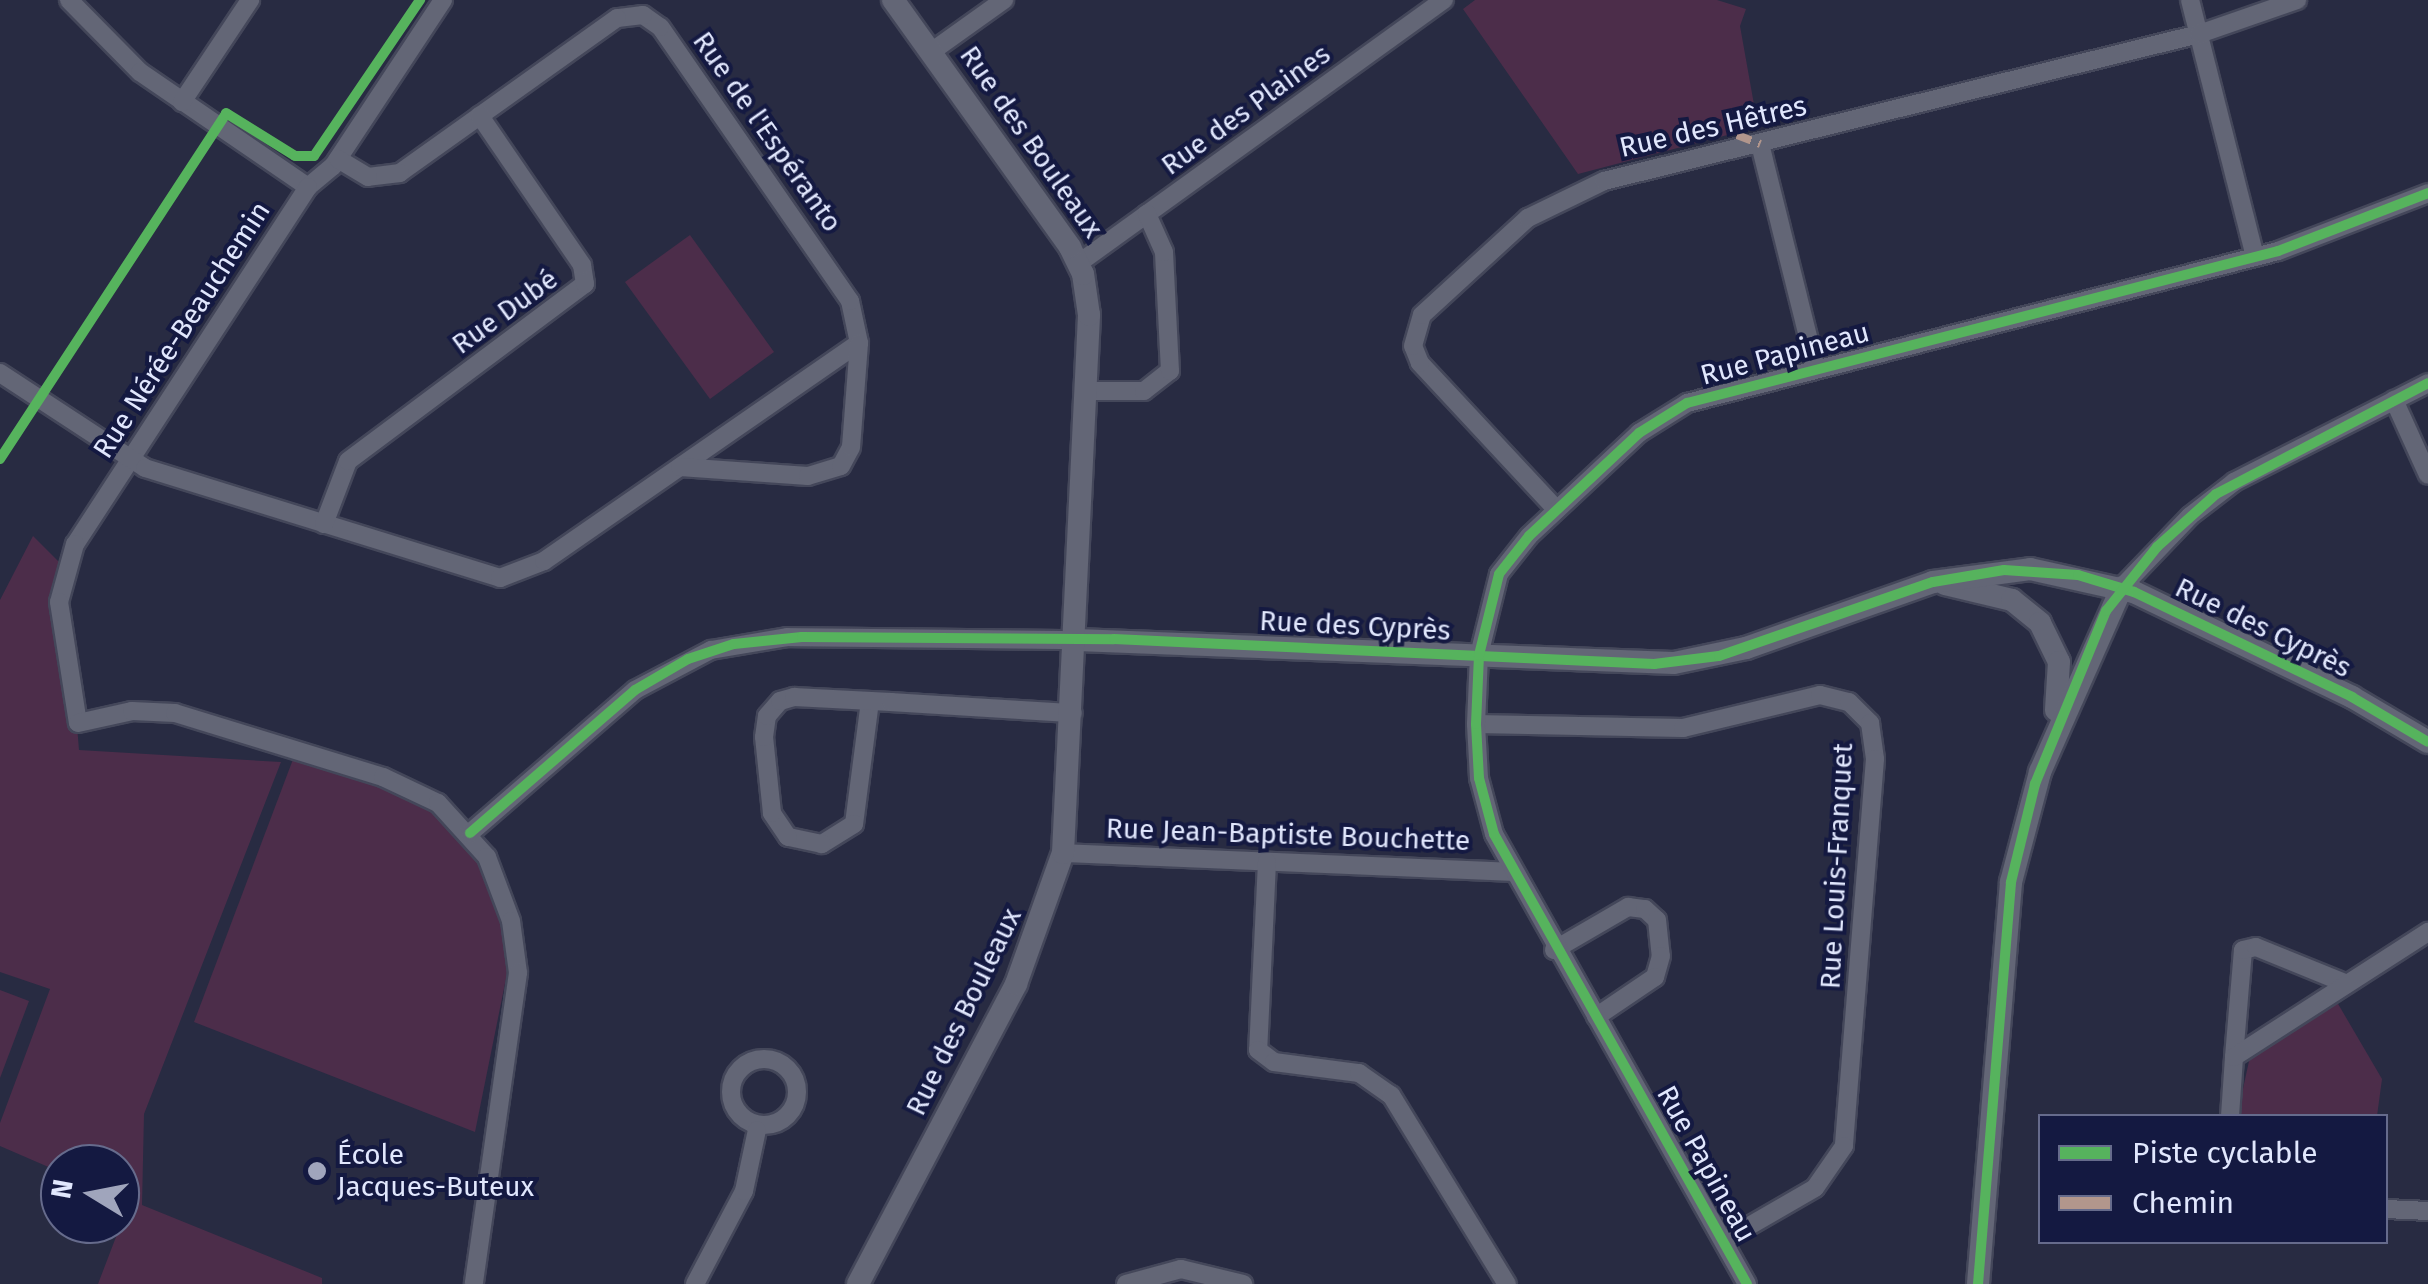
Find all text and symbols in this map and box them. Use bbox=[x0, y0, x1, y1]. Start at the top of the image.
street label: Rue de l'Espéranto bbox=[685, 25, 849, 239]
street label: Rue des Plaines bbox=[1155, 38, 1337, 182]
street label: Rue des Bouleaux bbox=[952, 40, 1110, 244]
street label: Rue des Hêtres bbox=[1616, 89, 1810, 165]
street label: Rue Nérée-Beauchemin bbox=[86, 195, 278, 465]
street label: Rue Dubé bbox=[446, 263, 564, 361]
street label: Rue Papineau bbox=[1697, 315, 1873, 393]
street label: Rue des Cyprès bbox=[2170, 571, 2356, 685]
street label: Rue des Cyprès bbox=[1259, 604, 1451, 648]
street label: Rue Louis-Franquet bbox=[1814, 742, 1860, 990]
street label: Rue Jean-Baptiste Bouchette bbox=[1105, 812, 1471, 858]
street label: Rue des Bouleaux bbox=[899, 903, 1029, 1121]
street label: Rue Papineau bbox=[1649, 1080, 1763, 1248]
legend bbox=[2038, 1114, 2388, 1244]
text: Piste cyclable bbox=[2132, 1135, 2318, 1171]
place label: École Jacques-Buteux bbox=[337, 1138, 534, 1204]
north arrow bbox=[40, 1144, 140, 1244]
marker: École Jacques-Buteux bbox=[306, 1160, 328, 1182]
text: N bbox=[44, 1177, 80, 1201]
text: Chemin bbox=[2132, 1185, 2234, 1221]

